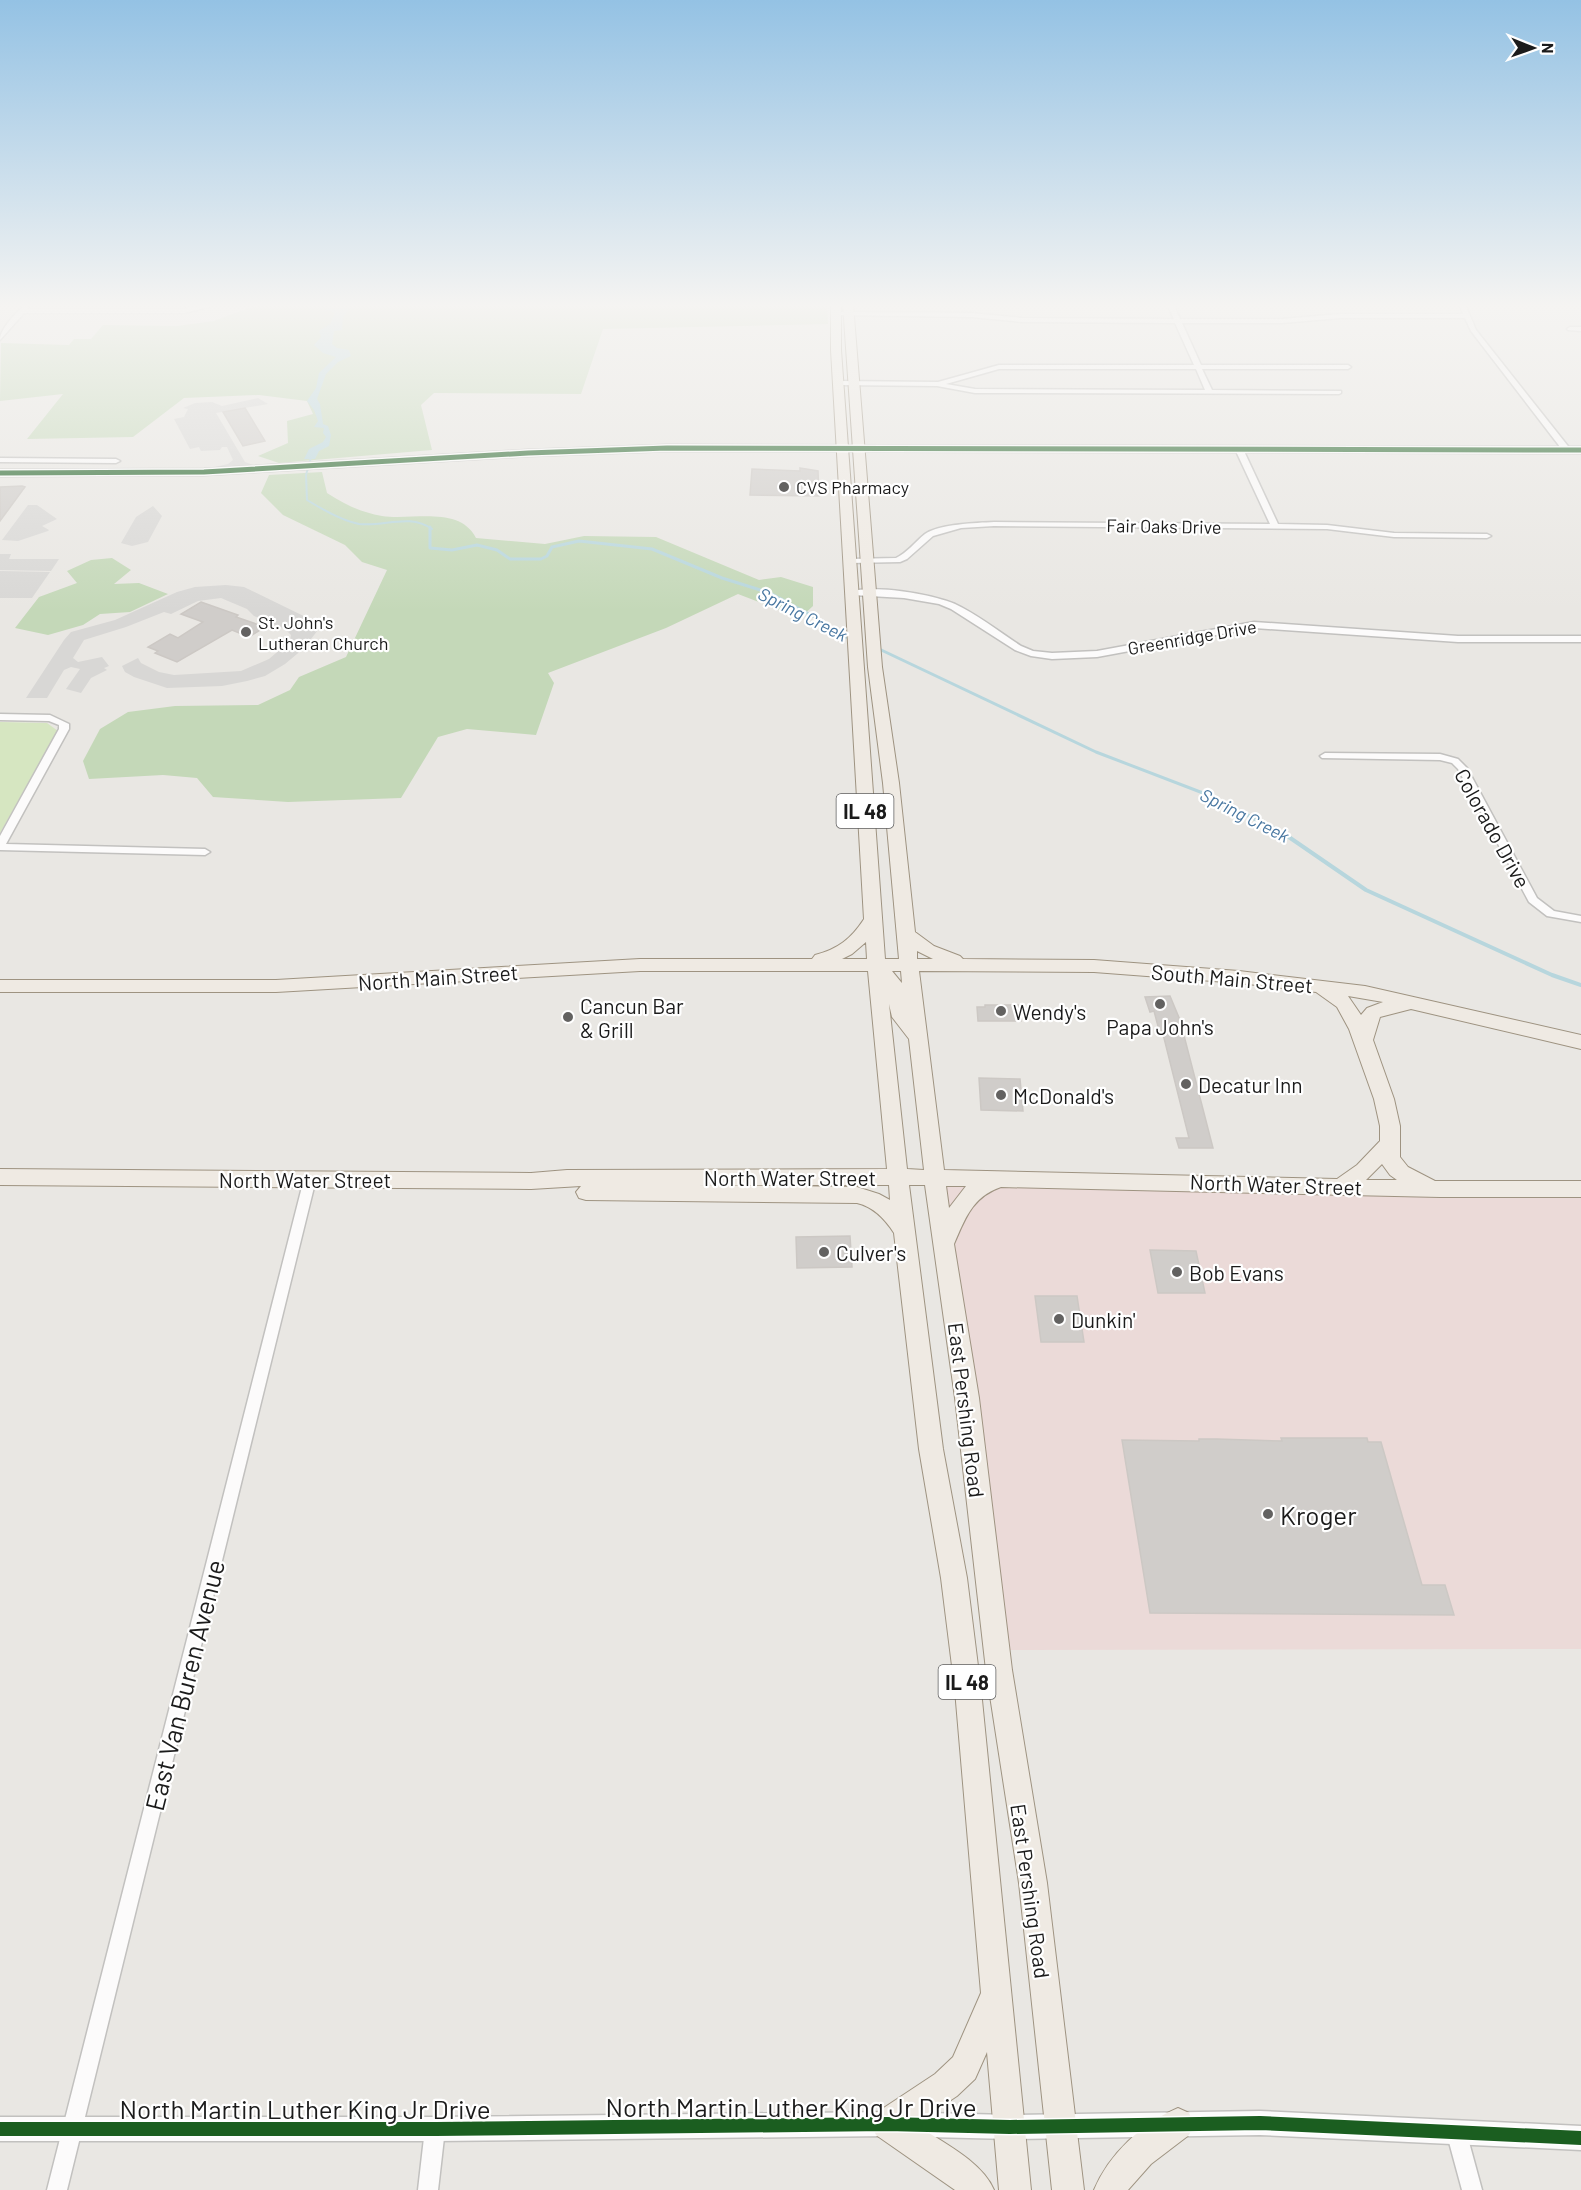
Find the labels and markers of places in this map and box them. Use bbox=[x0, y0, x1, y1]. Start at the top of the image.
place label: CVS Pharmacy bbox=[796, 476, 909, 498]
marker: CVS Pharmacy bbox=[777, 480, 791, 494]
place label: St. John's Lutheran Church bbox=[258, 611, 388, 654]
marker: St. John's Lutheran Church bbox=[239, 625, 253, 639]
place label: Cancun Bar & Grill bbox=[580, 993, 684, 1042]
marker: Papa John's bbox=[1153, 997, 1167, 1011]
place label: Wendy's bbox=[1013, 999, 1086, 1024]
marker: Wendy's bbox=[994, 1004, 1008, 1018]
marker: Cancun Bar & Grill bbox=[561, 1010, 575, 1024]
place label: Papa John's bbox=[1106, 1014, 1214, 1039]
place label: Decatur Inn bbox=[1198, 1072, 1303, 1097]
marker: Decatur Inn bbox=[1179, 1077, 1193, 1091]
place label: McDonald's bbox=[1013, 1083, 1114, 1108]
marker: McDonald's bbox=[994, 1088, 1008, 1102]
place label: Culver's bbox=[836, 1240, 906, 1265]
marker: Culver's bbox=[817, 1245, 831, 1259]
place label: Bob Evans bbox=[1189, 1260, 1284, 1285]
marker: Bob Evans bbox=[1170, 1265, 1184, 1279]
place label: Dunkin' bbox=[1071, 1307, 1136, 1332]
marker: Dunkin' bbox=[1052, 1312, 1066, 1326]
place label: Kroger bbox=[1280, 1499, 1357, 1530]
marker: Kroger bbox=[1261, 1507, 1275, 1521]

